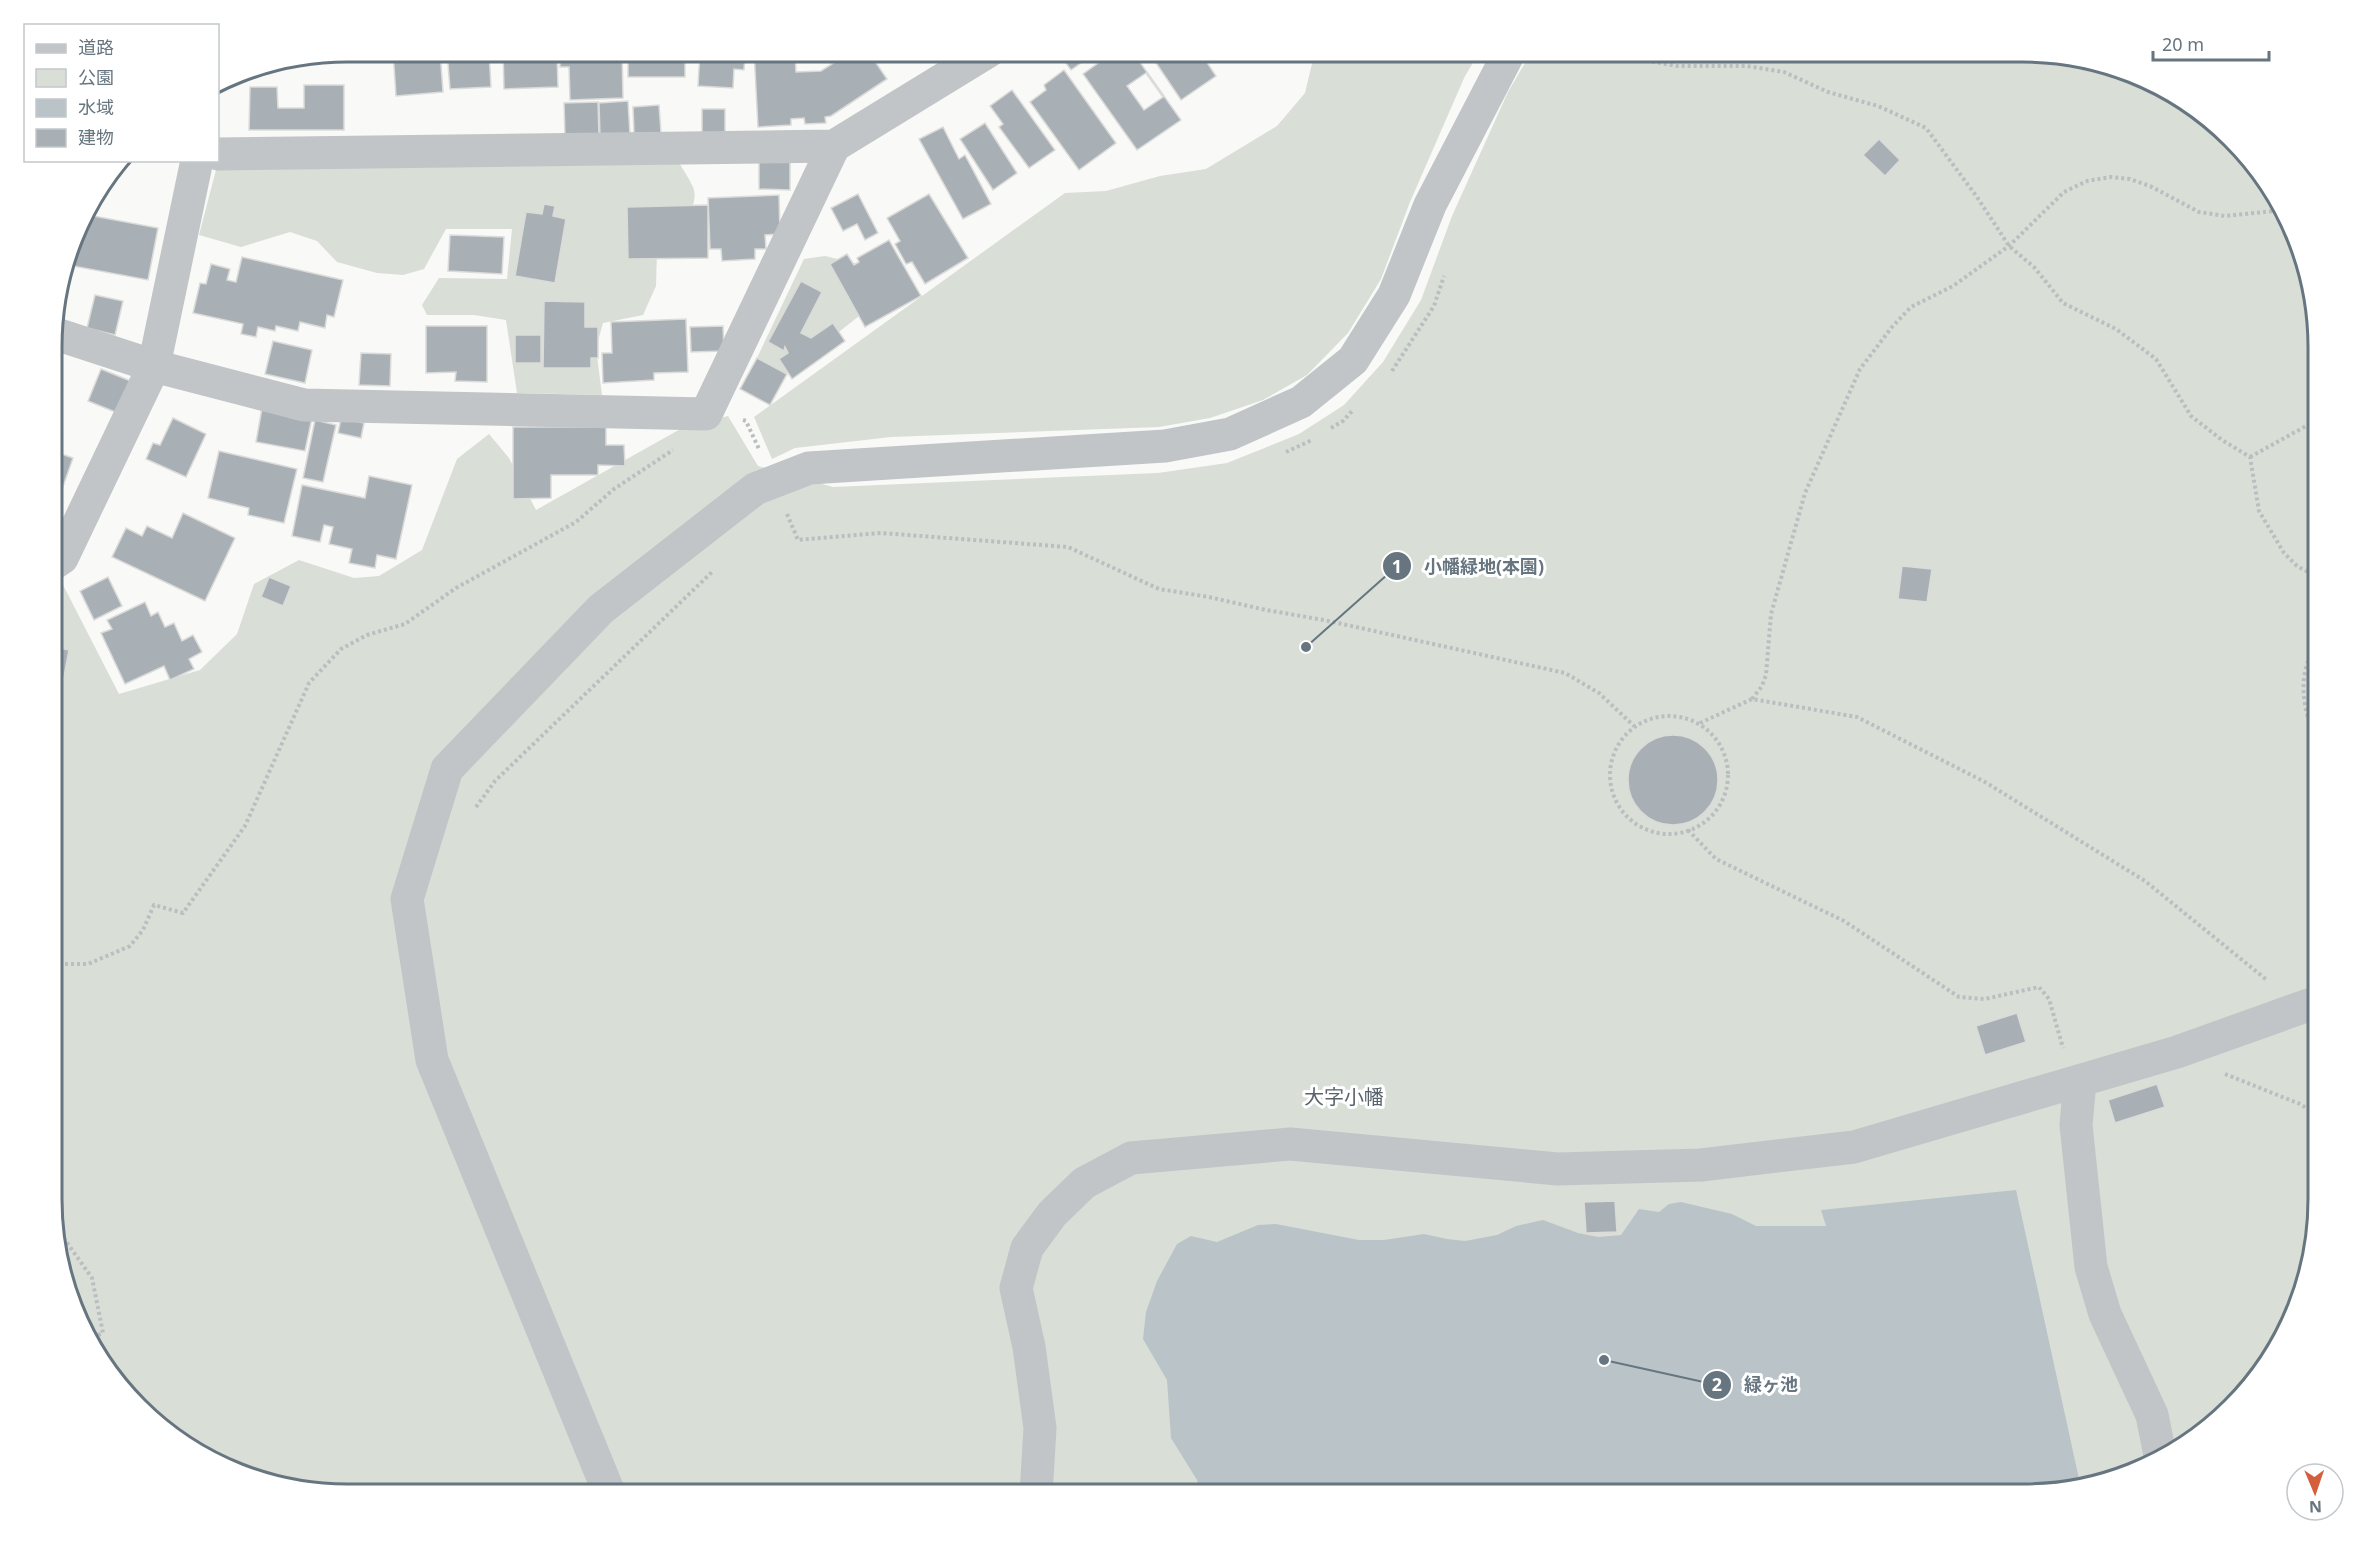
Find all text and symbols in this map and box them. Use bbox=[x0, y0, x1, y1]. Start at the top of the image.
legend bbox=[24, 24, 219, 162]
scale bar bbox=[2153, 24, 2268, 62]
text: 20 m bbox=[2162, 32, 2204, 56]
text: 道路 bbox=[78, 35, 114, 59]
text: 公園 bbox=[78, 65, 114, 89]
text: 水域 bbox=[78, 95, 114, 119]
text: 建物 bbox=[78, 125, 114, 149]
callout: 小幡緑地(本園) bbox=[1382, 548, 1556, 584]
text: 1 bbox=[1392, 554, 1402, 578]
text: 小幡緑地(本園) bbox=[1424, 554, 1544, 578]
district label: 大字小幡 bbox=[1304, 1083, 1384, 1110]
callout: 緑ヶ池 bbox=[1702, 1367, 1810, 1403]
text: 2 bbox=[1712, 1372, 1722, 1396]
text: 緑ヶ池 bbox=[1744, 1372, 1798, 1396]
north arrow bbox=[2285, 1462, 2345, 1522]
text: N bbox=[2309, 1496, 2322, 1518]

